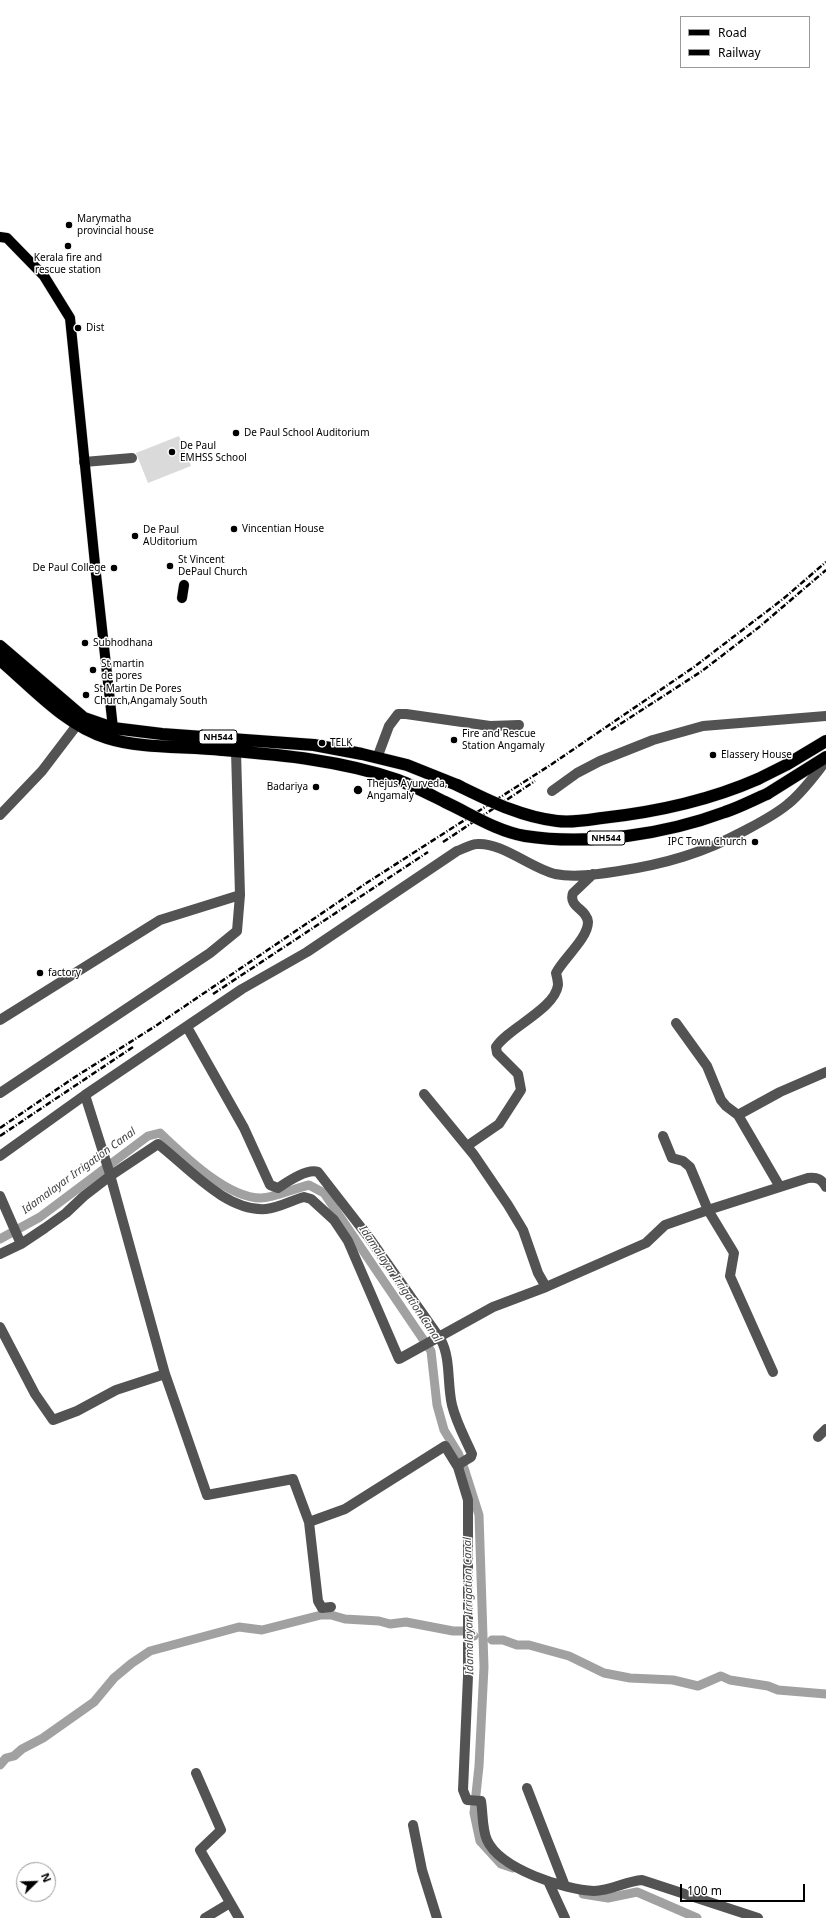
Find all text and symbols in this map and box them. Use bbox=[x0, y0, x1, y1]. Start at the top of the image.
legend bbox=[680, 16, 810, 68]
text: Road bbox=[718, 24, 747, 41]
text: Railway bbox=[718, 44, 761, 61]
place label: Marymatha provincial house bbox=[77, 213, 154, 236]
marker: Marymatha provincial house bbox=[64, 220, 74, 230]
marker: Kerala fire and rescue station bbox=[63, 241, 73, 251]
place label: Kerala fire and rescue station bbox=[34, 252, 102, 276]
place label: Dist bbox=[86, 322, 104, 334]
marker: Dist bbox=[73, 323, 83, 333]
place label: De Paul School Auditorium bbox=[244, 427, 370, 439]
marker: De Paul School Auditorium bbox=[231, 428, 241, 438]
place label: De Paul EMHSS School bbox=[180, 440, 247, 464]
marker: De Paul EMHSS School bbox=[167, 447, 177, 457]
place label: Vincentian House bbox=[242, 523, 324, 535]
place label: De Paul AUditorium bbox=[143, 524, 197, 548]
marker: Vincentian House bbox=[229, 524, 239, 534]
marker: De Paul AUditorium bbox=[130, 531, 140, 541]
place label: St Vincent DePaul Church bbox=[178, 554, 248, 578]
marker: St Vincent DePaul Church bbox=[165, 561, 175, 571]
place label: De Paul College bbox=[32, 562, 106, 574]
marker: De Paul College bbox=[109, 563, 119, 573]
place label: Subhodhana bbox=[93, 637, 153, 649]
marker: Subhodhana bbox=[80, 638, 90, 648]
place label: St martin de pores bbox=[101, 658, 144, 682]
marker: St martin de pores bbox=[88, 665, 98, 675]
place label: St Martin De Pores Church,Angamaly South bbox=[94, 683, 207, 706]
marker: St Martin De Pores Church,Angamaly South bbox=[81, 690, 91, 700]
place label: Fire and Rescue Station Angamaly bbox=[462, 728, 545, 752]
road number: NH544 bbox=[199, 730, 237, 744]
marker: Fire and Rescue Station Angamaly bbox=[449, 735, 459, 745]
place label: TELK bbox=[330, 737, 353, 749]
marker: TELK bbox=[317, 738, 327, 748]
place label: Elassery House bbox=[721, 749, 792, 761]
marker: Elassery House bbox=[708, 750, 718, 760]
place label: Thejus Ayurveda, Angamaly bbox=[367, 778, 447, 802]
place label: Badariya bbox=[267, 781, 308, 793]
marker: Badariya bbox=[311, 782, 321, 792]
marker: Thejus Ayurveda, Angamaly bbox=[352, 784, 364, 796]
road number: NH544 bbox=[587, 831, 625, 845]
place label: IPC Town Church bbox=[668, 836, 747, 848]
marker: IPC Town Church bbox=[750, 837, 760, 847]
place label: factory bbox=[48, 967, 81, 979]
marker: factory bbox=[35, 968, 45, 978]
water label: Idamalayar Irrigation Canal bbox=[19, 1125, 139, 1217]
water label: Idamalayar Irrigation Canal bbox=[356, 1223, 444, 1345]
water label: Idamalayar Irrigation Canal bbox=[461, 1537, 477, 1675]
north arrow bbox=[16, 1862, 56, 1902]
text: N bbox=[38, 1870, 55, 1885]
scale bar bbox=[682, 1876, 807, 1902]
text: 100 m bbox=[687, 1882, 722, 1899]

